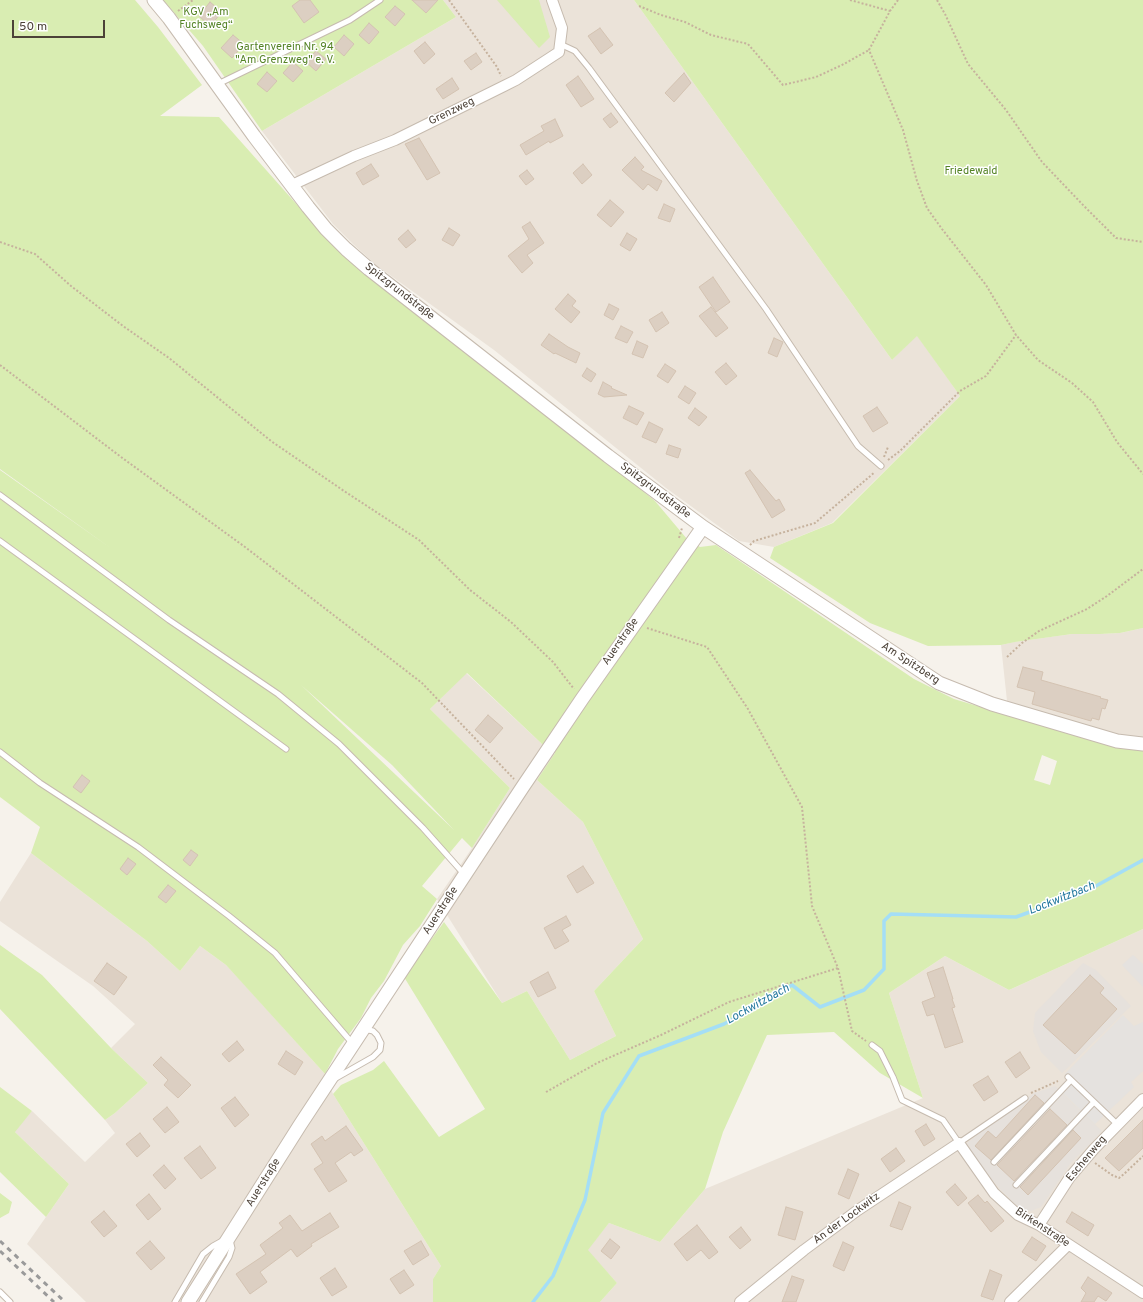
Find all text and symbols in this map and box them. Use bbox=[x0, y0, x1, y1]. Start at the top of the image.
park label: KGV „Am Fuchsweg“ bbox=[179, 6, 233, 32]
scale bar bbox=[14, 12, 107, 38]
text: 50 m bbox=[19, 19, 47, 35]
park label: Gartenverein Nr. 94 "Am Grenzweg" e. V. bbox=[235, 41, 335, 67]
street label: Grenzweg bbox=[427, 95, 477, 129]
park label: Friedewald bbox=[944, 165, 998, 179]
street label: Spitzgrundstraße bbox=[361, 261, 437, 323]
street label: Spitzgrundstraße bbox=[617, 460, 693, 522]
street label: Auerstraße bbox=[600, 616, 642, 668]
street label: Am Spitzberg bbox=[878, 640, 942, 688]
water label: Lockwitzbach bbox=[1027, 879, 1097, 919]
street label: Auerstraße bbox=[421, 885, 461, 937]
water label: Lockwitzbach bbox=[724, 982, 792, 1028]
street label: Eschenweg bbox=[1064, 1134, 1110, 1184]
street label: Auerstraße bbox=[244, 1156, 284, 1210]
street label: An der Lockwitz bbox=[811, 1190, 883, 1248]
street label: Birkenstraße bbox=[1012, 1205, 1072, 1251]

